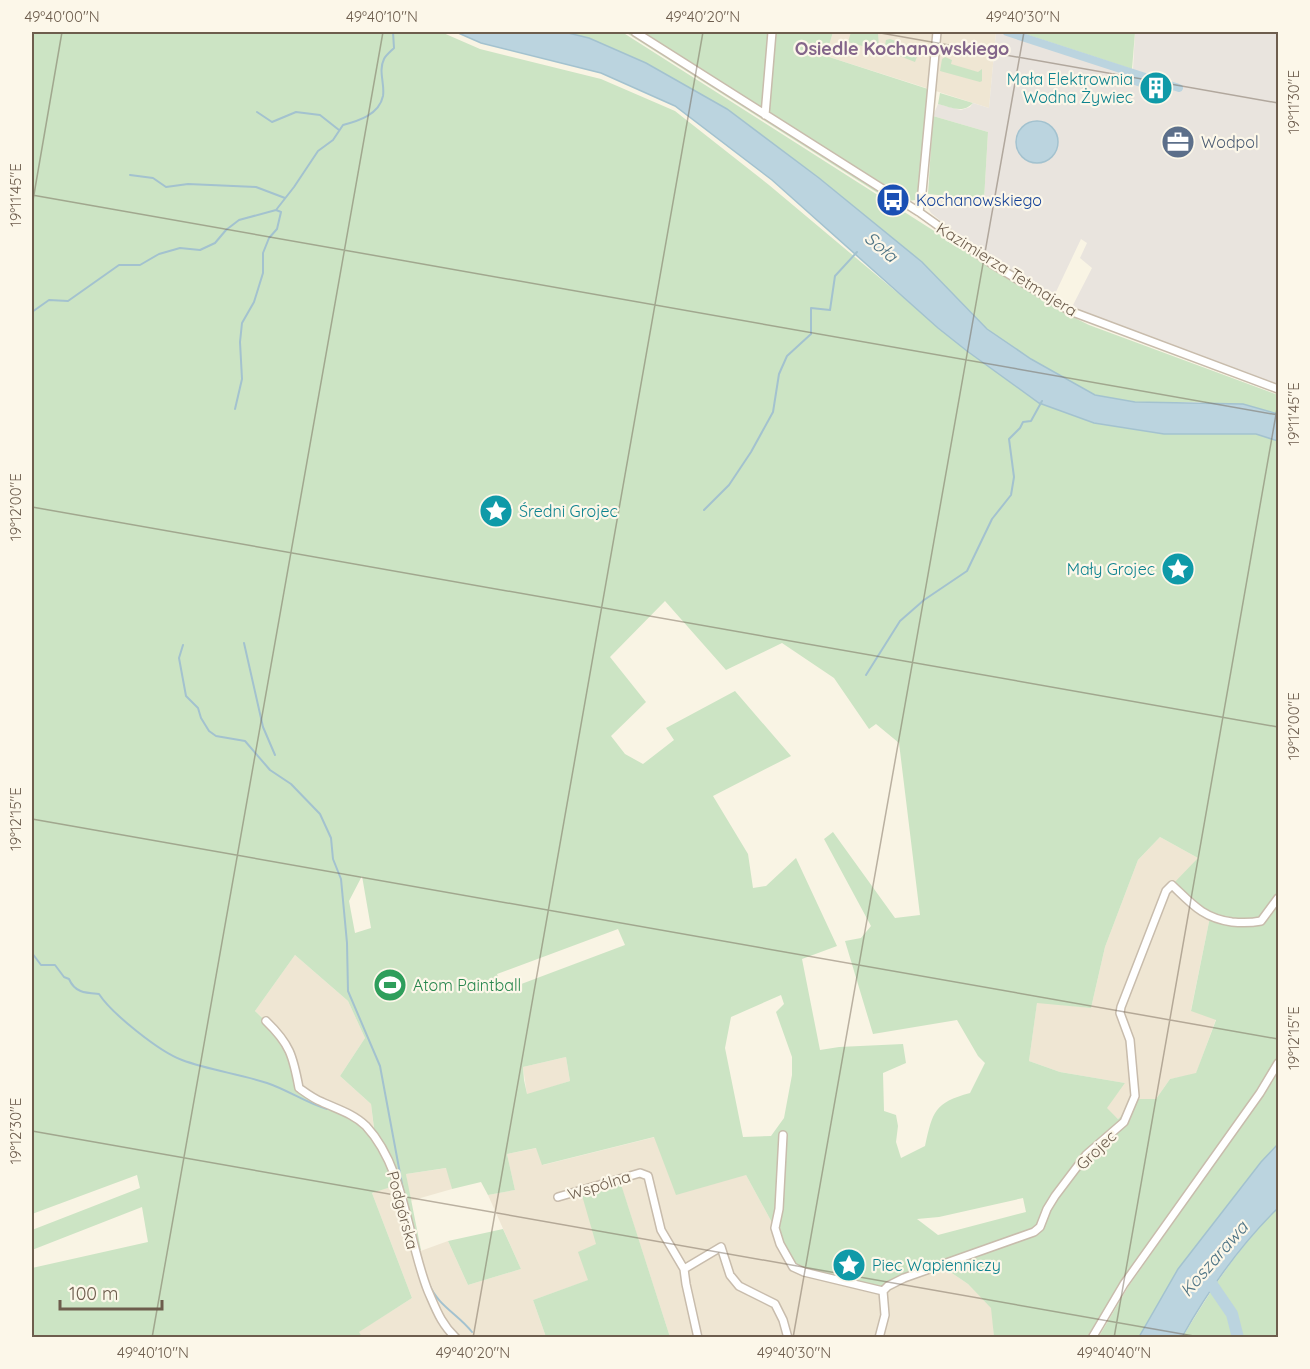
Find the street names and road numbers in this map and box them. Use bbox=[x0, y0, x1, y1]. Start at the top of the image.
street label: Kazimierza Tetmajera bbox=[933, 218, 1081, 320]
street label: Grojec bbox=[1072, 1126, 1120, 1174]
street label: Wspólna bbox=[565, 1166, 633, 1204]
street label: Podgórska bbox=[383, 1169, 423, 1251]

